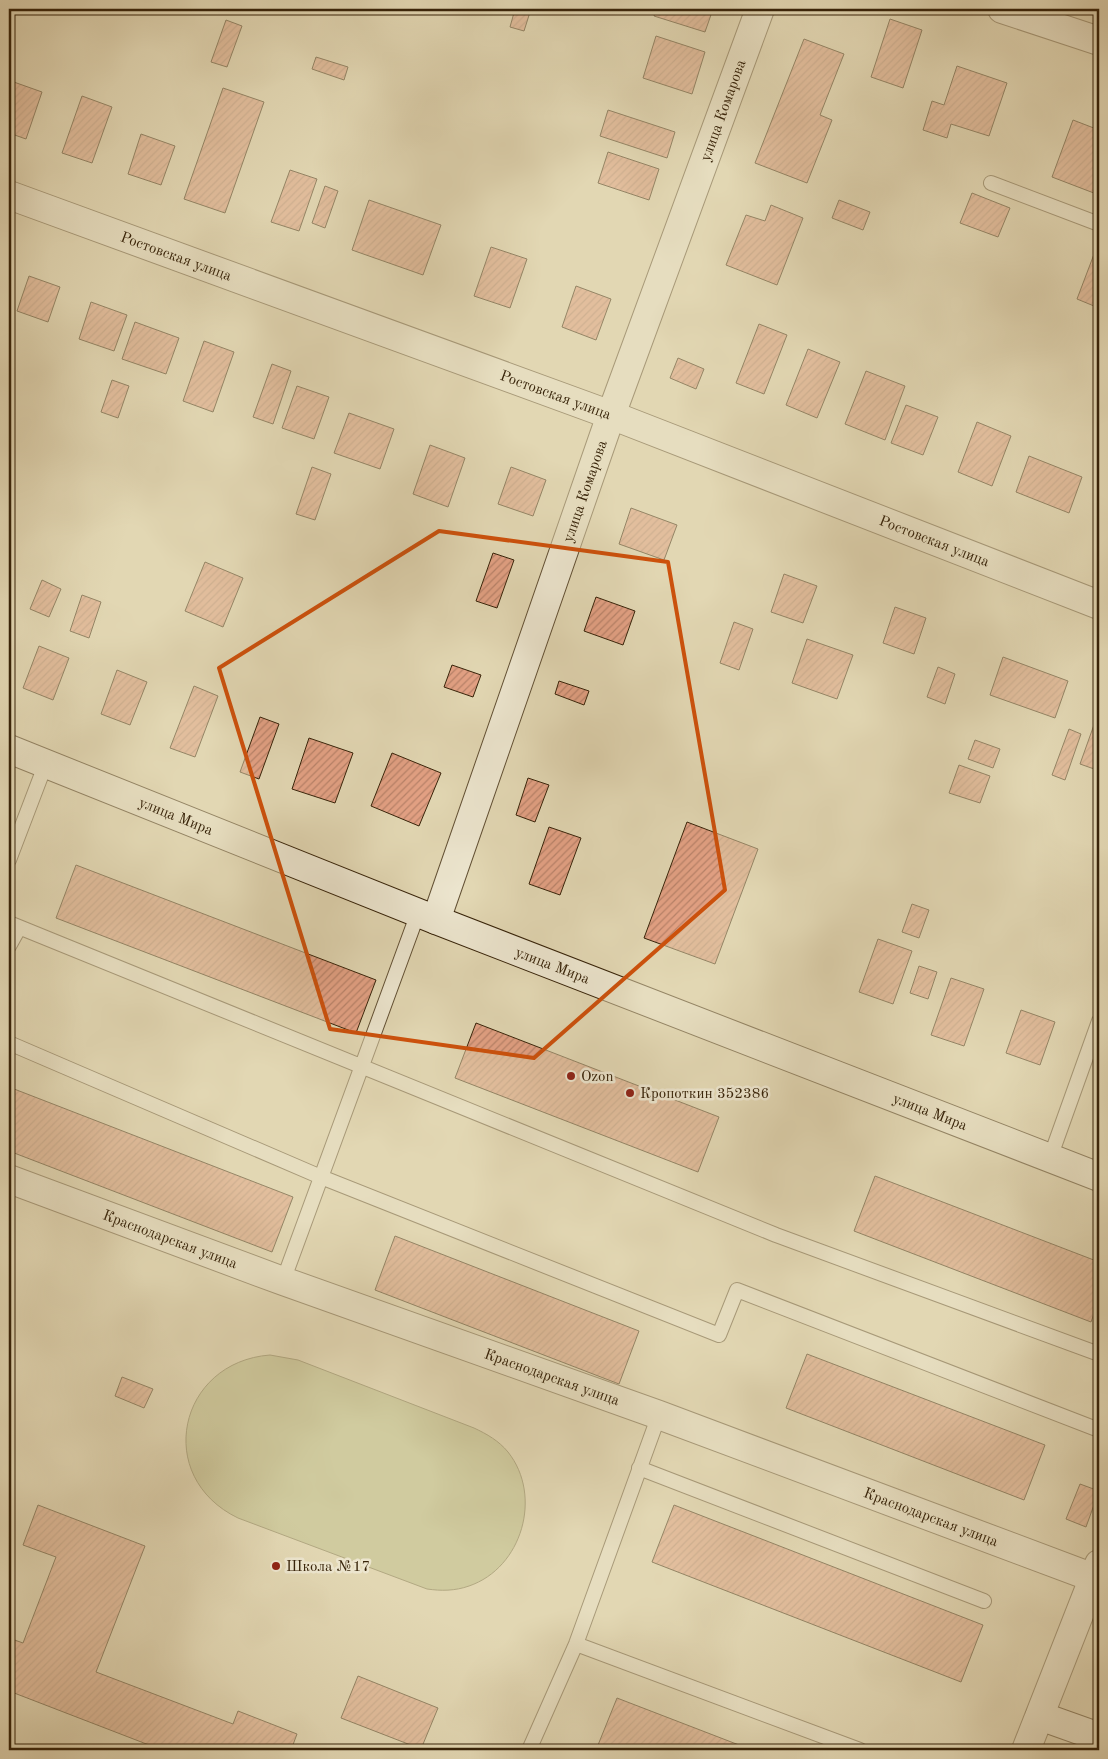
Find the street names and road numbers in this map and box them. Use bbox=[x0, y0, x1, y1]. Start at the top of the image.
street label: улица Комарова bbox=[699, 58, 750, 164]
street label: Ростовская улица bbox=[118, 230, 234, 285]
street label: Ростовская улица bbox=[498, 369, 613, 424]
street label: улица Комарова bbox=[561, 438, 611, 544]
street label: Ростовская улица bbox=[877, 514, 992, 571]
street label: улица Мира bbox=[136, 796, 215, 839]
street label: улица Мира bbox=[513, 945, 592, 988]
street label: улица Мира bbox=[890, 1092, 969, 1134]
street label: Краснодарская улица bbox=[100, 1209, 240, 1272]
street label: Краснодарская улица bbox=[482, 1347, 622, 1409]
street label: Краснодарская улица bbox=[861, 1486, 1000, 1551]

